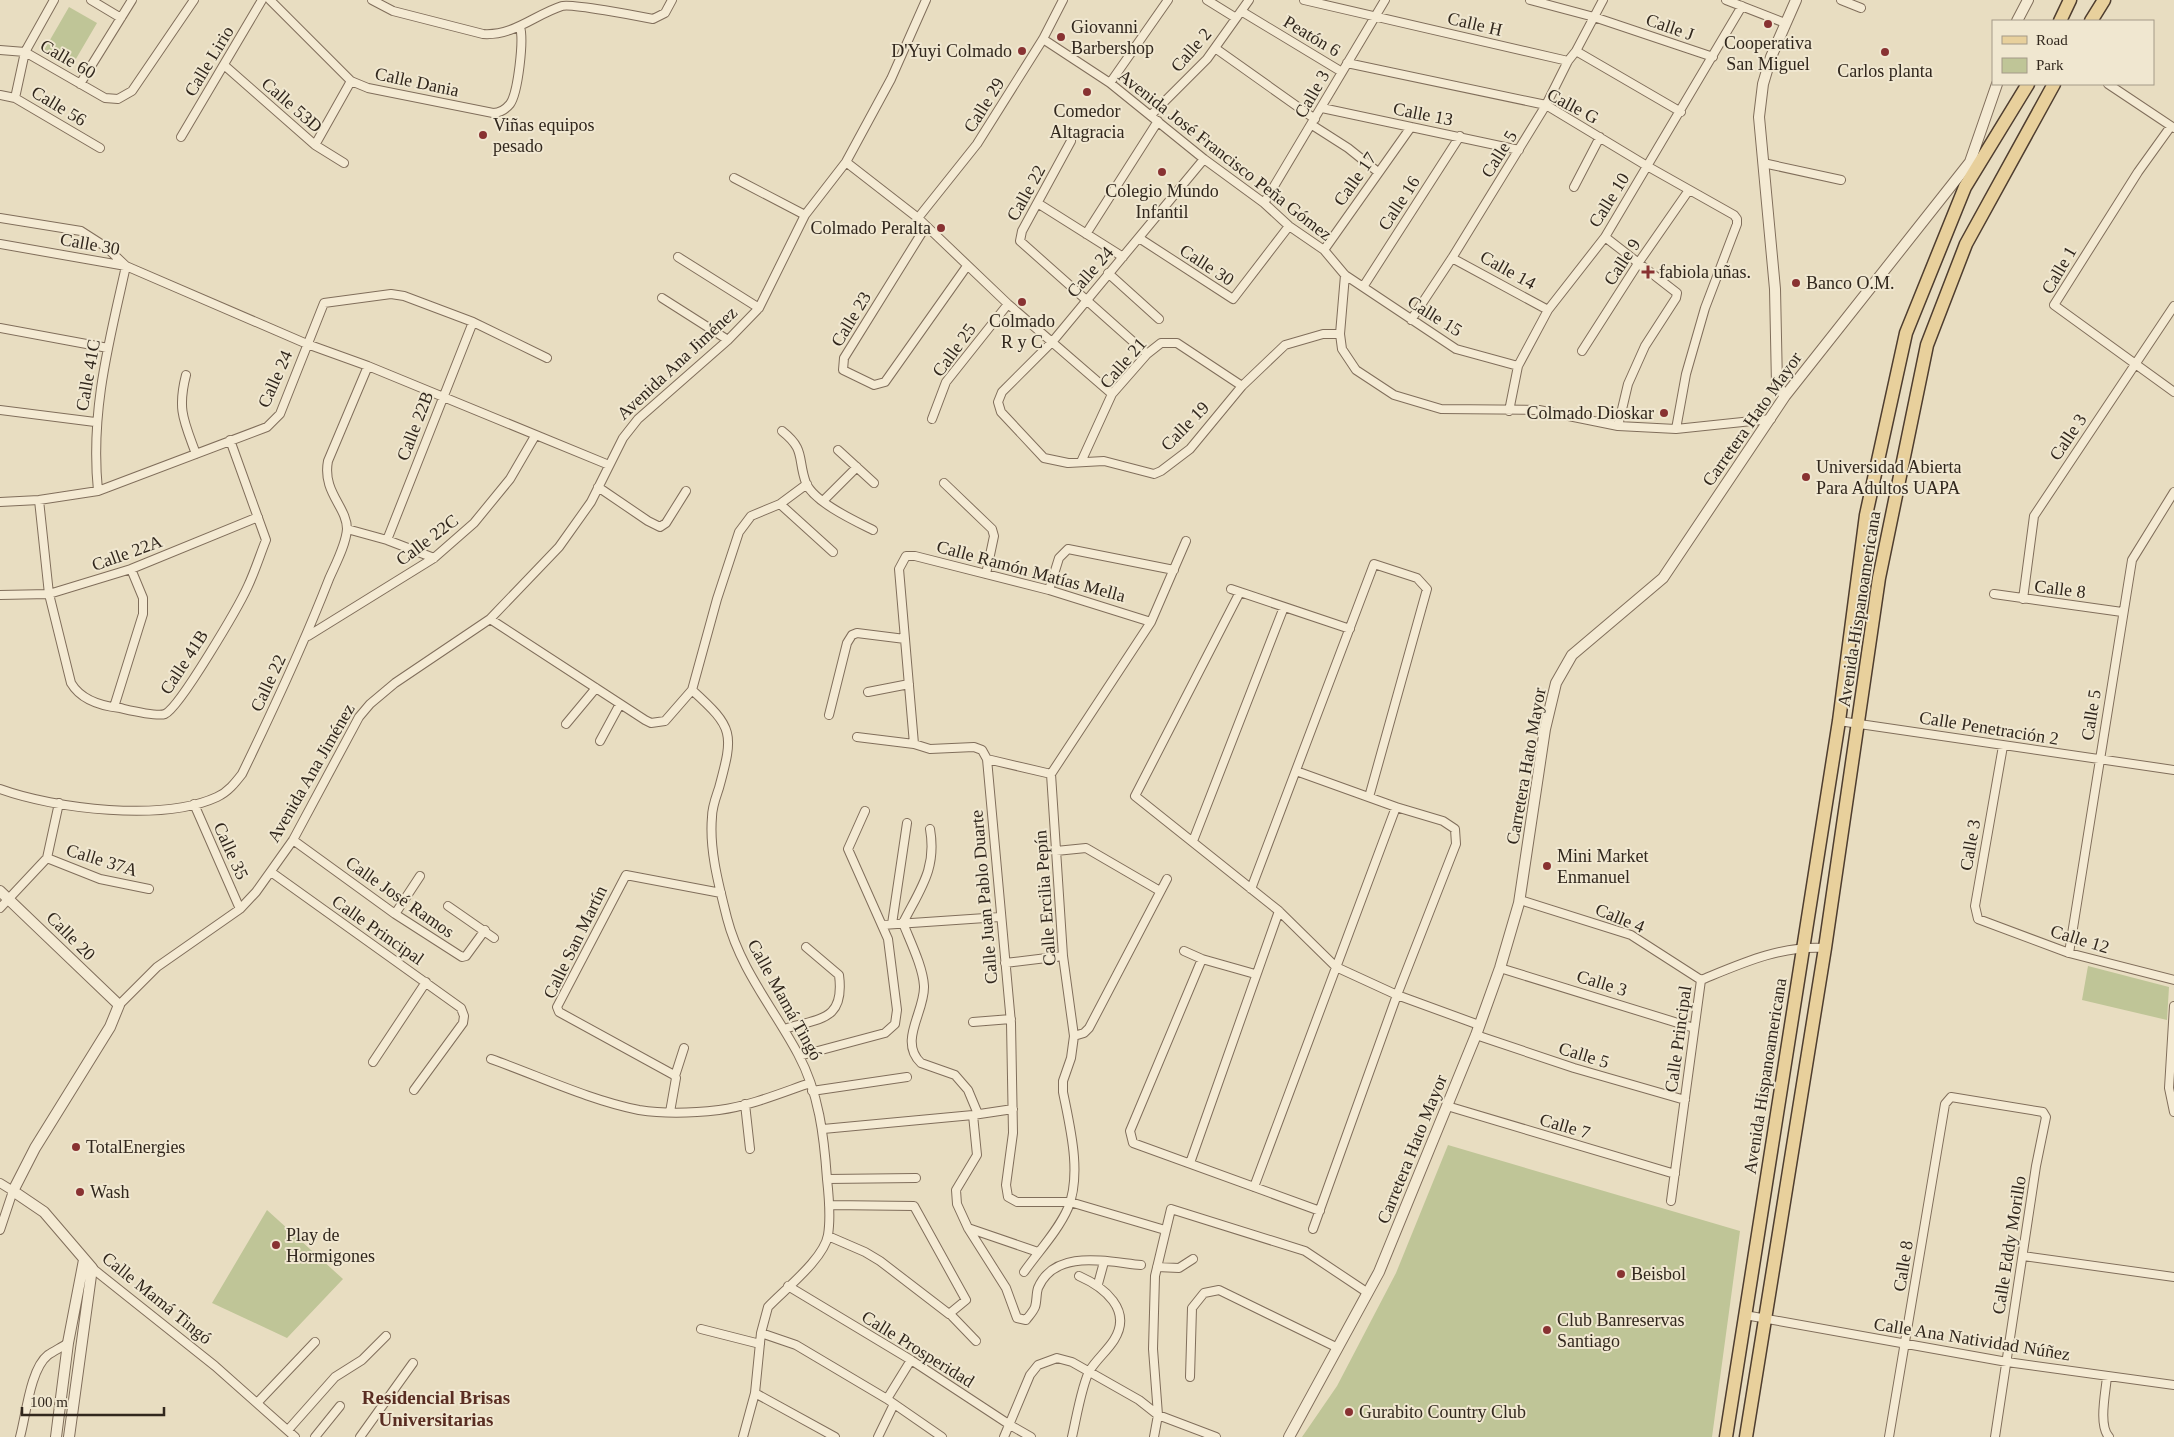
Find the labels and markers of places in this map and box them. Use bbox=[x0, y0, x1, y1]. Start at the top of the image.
place label: Giovanni Barbershop bbox=[1071, 17, 1154, 58]
marker: Cooperativa San Miguel bbox=[1762, 18, 1774, 30]
marker: Giovanni Barbershop bbox=[1055, 31, 1067, 43]
place label: Cooperativa San Miguel bbox=[1724, 33, 1812, 74]
place label: D'Yuyi Colmado bbox=[891, 41, 1012, 61]
marker: D'Yuyi Colmado bbox=[1016, 45, 1028, 57]
marker: Carlos planta bbox=[1879, 46, 1891, 58]
place label: Carlos planta bbox=[1837, 61, 1933, 81]
marker: Comedor Altagracia bbox=[1081, 86, 1093, 98]
place label: Comedor Altagracia bbox=[1050, 101, 1124, 142]
place label: Viñas equipos pesado bbox=[493, 115, 594, 156]
marker: Viñas equipos pesado bbox=[477, 129, 489, 141]
marker: Colegio Mundo Infantil bbox=[1156, 166, 1168, 178]
place label: Colegio Mundo Infantil bbox=[1105, 181, 1219, 222]
place label: Colmado Peralta bbox=[811, 218, 931, 238]
marker: Colmado Peralta bbox=[935, 222, 947, 234]
place label: fabiola uñas. bbox=[1659, 262, 1751, 282]
marker: fabiola uñas. bbox=[1641, 265, 1655, 279]
place label: Banco O.M. bbox=[1806, 273, 1895, 293]
marker: Banco O.M. bbox=[1790, 277, 1802, 289]
marker: Colmado R y C bbox=[1016, 296, 1028, 308]
place label: Colmado R y C bbox=[989, 311, 1055, 352]
place label: Colmado Dioskar bbox=[1527, 403, 1654, 423]
marker: Colmado Dioskar bbox=[1658, 407, 1670, 419]
place label: Universidad Abierta Para Adultos UAPA bbox=[1816, 457, 1961, 498]
marker: Universidad Abierta Para Adultos UAPA bbox=[1800, 471, 1812, 483]
place label: Mini Market Enmanuel bbox=[1557, 846, 1649, 887]
marker: Mini Market Enmanuel bbox=[1541, 860, 1553, 872]
place label: TotalEnergies bbox=[86, 1137, 185, 1157]
marker: TotalEnergies bbox=[70, 1141, 82, 1153]
place label: Wash bbox=[90, 1182, 130, 1202]
marker: Wash bbox=[74, 1186, 86, 1198]
place label: Play de Hormigones bbox=[286, 1225, 375, 1266]
marker: Play de Hormigones bbox=[270, 1239, 282, 1251]
place label: Beisbol bbox=[1631, 1264, 1686, 1284]
marker: Beisbol bbox=[1615, 1268, 1627, 1280]
place label: Club Banreservas Santiago bbox=[1557, 1310, 1684, 1351]
marker: Club Banreservas Santiago bbox=[1541, 1324, 1553, 1336]
place label: Gurabito Country Club bbox=[1359, 1402, 1526, 1422]
marker: Gurabito Country Club bbox=[1343, 1406, 1355, 1418]

